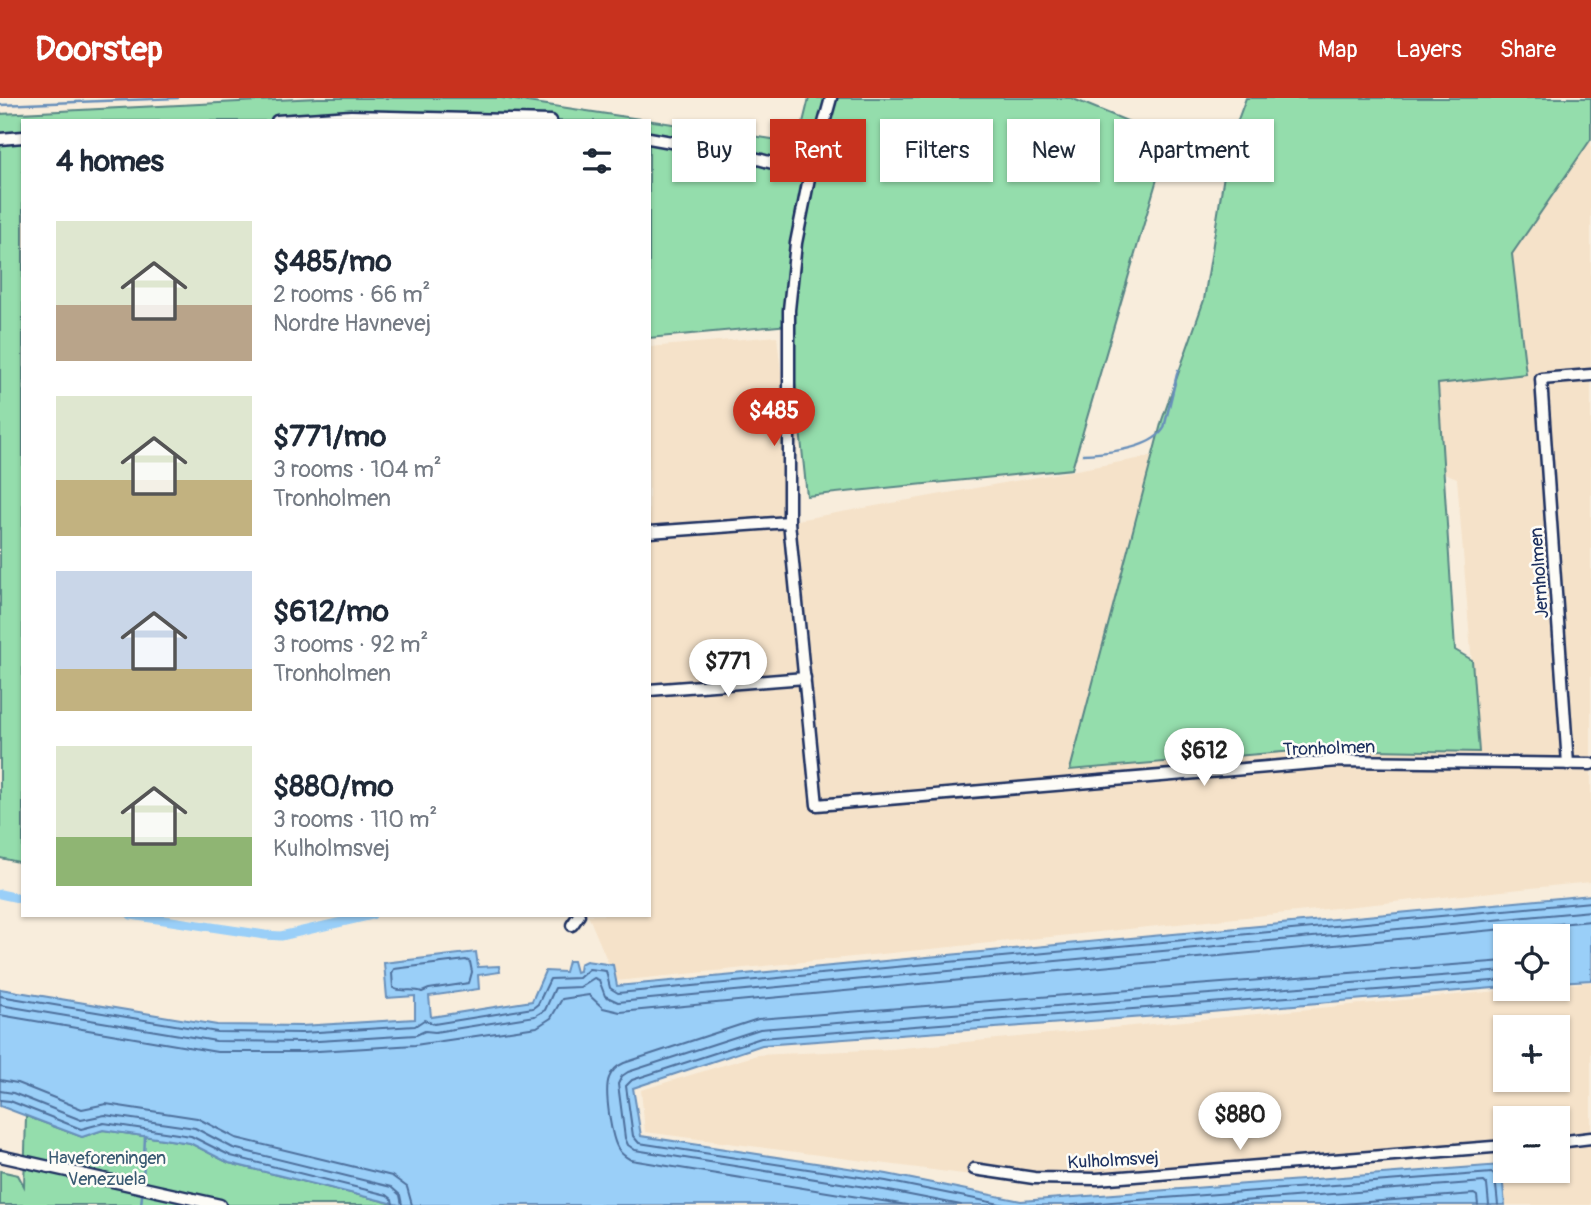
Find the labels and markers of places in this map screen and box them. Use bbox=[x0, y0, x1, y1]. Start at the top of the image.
pin: $485 bbox=[733, 388, 815, 448]
pin: $771 bbox=[687, 640, 769, 699]
pin: $612 bbox=[1163, 728, 1245, 788]
pin: $880 bbox=[1199, 1093, 1281, 1152]

